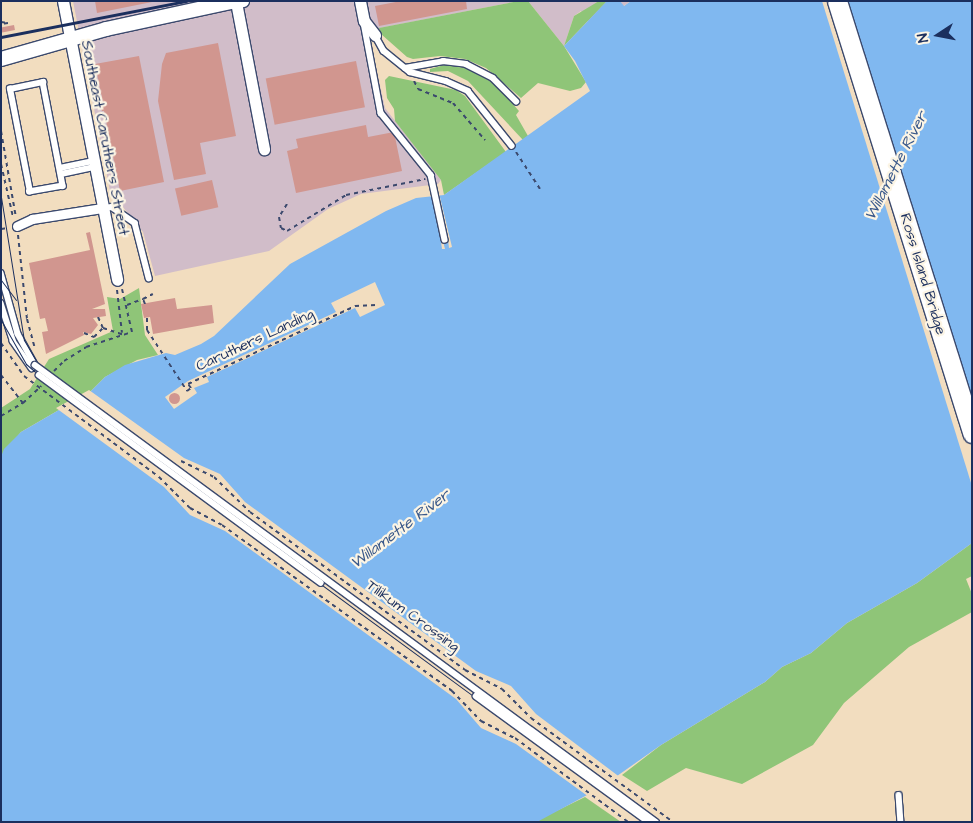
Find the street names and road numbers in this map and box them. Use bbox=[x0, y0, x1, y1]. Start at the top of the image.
street label: Southeast Caruthers Street bbox=[77, 39, 133, 237]
street label: Ross Island Bridge bbox=[896, 211, 950, 337]
street label: Caruthers Landing bbox=[193, 305, 317, 375]
street label: Tilikum Crossing bbox=[363, 576, 463, 656]

